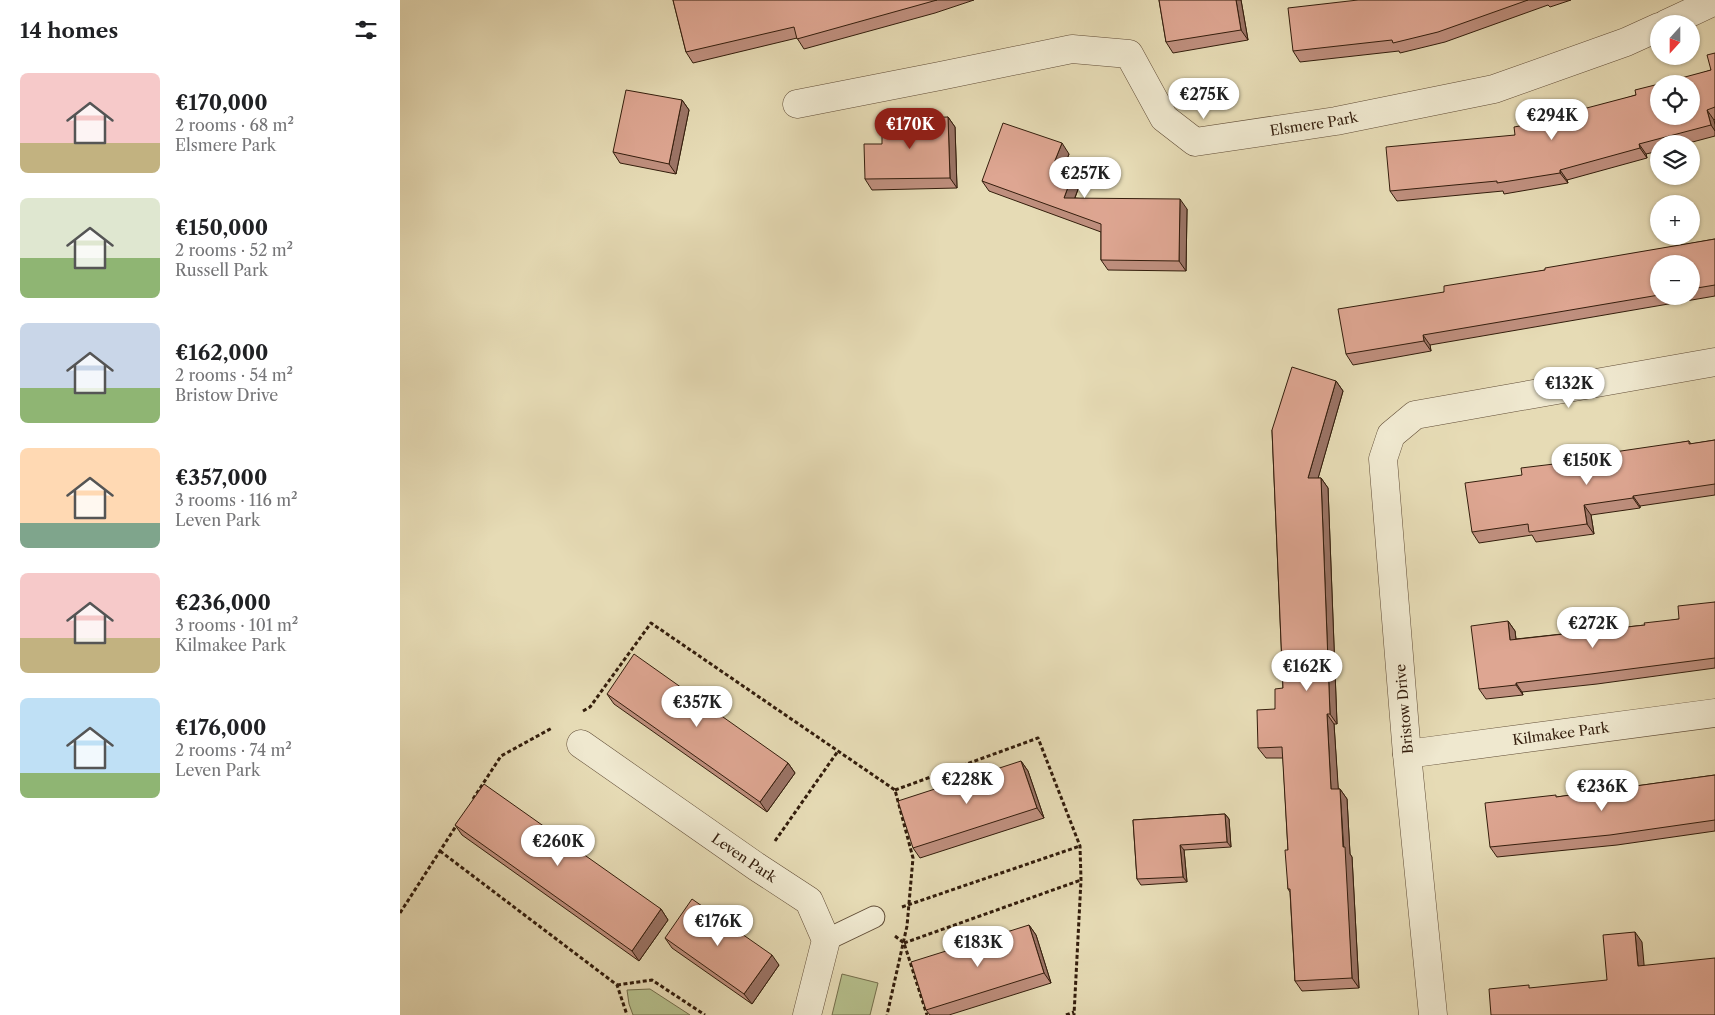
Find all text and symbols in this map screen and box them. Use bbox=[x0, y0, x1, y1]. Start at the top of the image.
north arrow bbox=[1650, 15, 1700, 65]
map controls bbox=[1650, 15, 1700, 305]
icon: filters bbox=[352, 16, 380, 44]
text: 14 homes bbox=[20, 18, 118, 43]
button: locate bbox=[1650, 75, 1700, 125]
pin: €275K bbox=[1169, 78, 1239, 120]
text: €275K bbox=[1179, 84, 1229, 104]
text: €170,000 bbox=[175, 90, 268, 115]
icon: home bbox=[60, 93, 120, 153]
pin: €294K bbox=[1517, 98, 1587, 141]
text: €294K bbox=[1526, 105, 1578, 125]
pin: €170K bbox=[875, 108, 945, 150]
street label: Elsmere Park bbox=[1269, 108, 1360, 140]
text: €170K bbox=[886, 114, 934, 134]
text: 2 rooms · 68 m² bbox=[175, 115, 294, 135]
text: Elsmere Park bbox=[175, 135, 276, 155]
button: layers bbox=[1650, 135, 1700, 185]
pin: €257K bbox=[1050, 156, 1120, 199]
text: €257K bbox=[1060, 163, 1110, 183]
button: + bbox=[1650, 195, 1700, 245]
text: €150,000 bbox=[175, 215, 268, 240]
icon: home bbox=[60, 218, 120, 278]
text: 2 rooms · 52 m² bbox=[175, 240, 293, 260]
button: − bbox=[1650, 255, 1700, 305]
text: Russell Park bbox=[175, 260, 268, 280]
text: €162,000 bbox=[175, 340, 268, 365]
icon: home bbox=[60, 343, 120, 403]
text: 2 rooms · 54 m² bbox=[175, 365, 293, 385]
pin: €132K bbox=[1534, 366, 1604, 409]
text: €132K bbox=[1545, 373, 1593, 393]
text: Bristow Drive bbox=[175, 385, 278, 405]
pin: €150K bbox=[1552, 444, 1622, 486]
text: €150K bbox=[1562, 450, 1612, 470]
text: €357,000 bbox=[175, 465, 267, 490]
icon: home bbox=[60, 468, 120, 528]
text: 3 rooms · 116 m² bbox=[175, 490, 298, 510]
text: Leven Park bbox=[175, 510, 260, 530]
text: €236,000 bbox=[175, 590, 271, 615]
icon: home bbox=[60, 593, 120, 653]
pin: €272K bbox=[1558, 606, 1628, 649]
text: €272K bbox=[1568, 613, 1618, 633]
text: 3 rooms · 101 m² bbox=[175, 615, 298, 635]
text: Kilmakee Park bbox=[175, 635, 286, 655]
pin: €162K bbox=[1272, 650, 1342, 692]
text: €162K bbox=[1282, 656, 1332, 676]
street label: Bristow Drive bbox=[1391, 663, 1417, 755]
pin: €357K bbox=[662, 686, 732, 728]
text: €357K bbox=[672, 692, 722, 712]
text: €176,000 bbox=[175, 715, 266, 740]
icon: home bbox=[60, 718, 120, 778]
street label: Kilmakee Park bbox=[1511, 718, 1611, 749]
text: 2 rooms · 74 m² bbox=[175, 740, 292, 760]
text: Leven Park bbox=[175, 760, 260, 780]
pin: €228K bbox=[932, 762, 1002, 805]
text: €228K bbox=[941, 769, 993, 789]
pin: €236K bbox=[1567, 770, 1637, 812]
text: €236K bbox=[1577, 776, 1628, 796]
pin: €260K bbox=[523, 824, 593, 867]
street label: Leven Park bbox=[708, 829, 781, 887]
text: €260K bbox=[532, 831, 584, 851]
pin: €176K bbox=[683, 904, 753, 947]
text: €176K bbox=[694, 911, 742, 931]
pin: €183K bbox=[943, 926, 1013, 968]
text: €183K bbox=[953, 932, 1003, 952]

